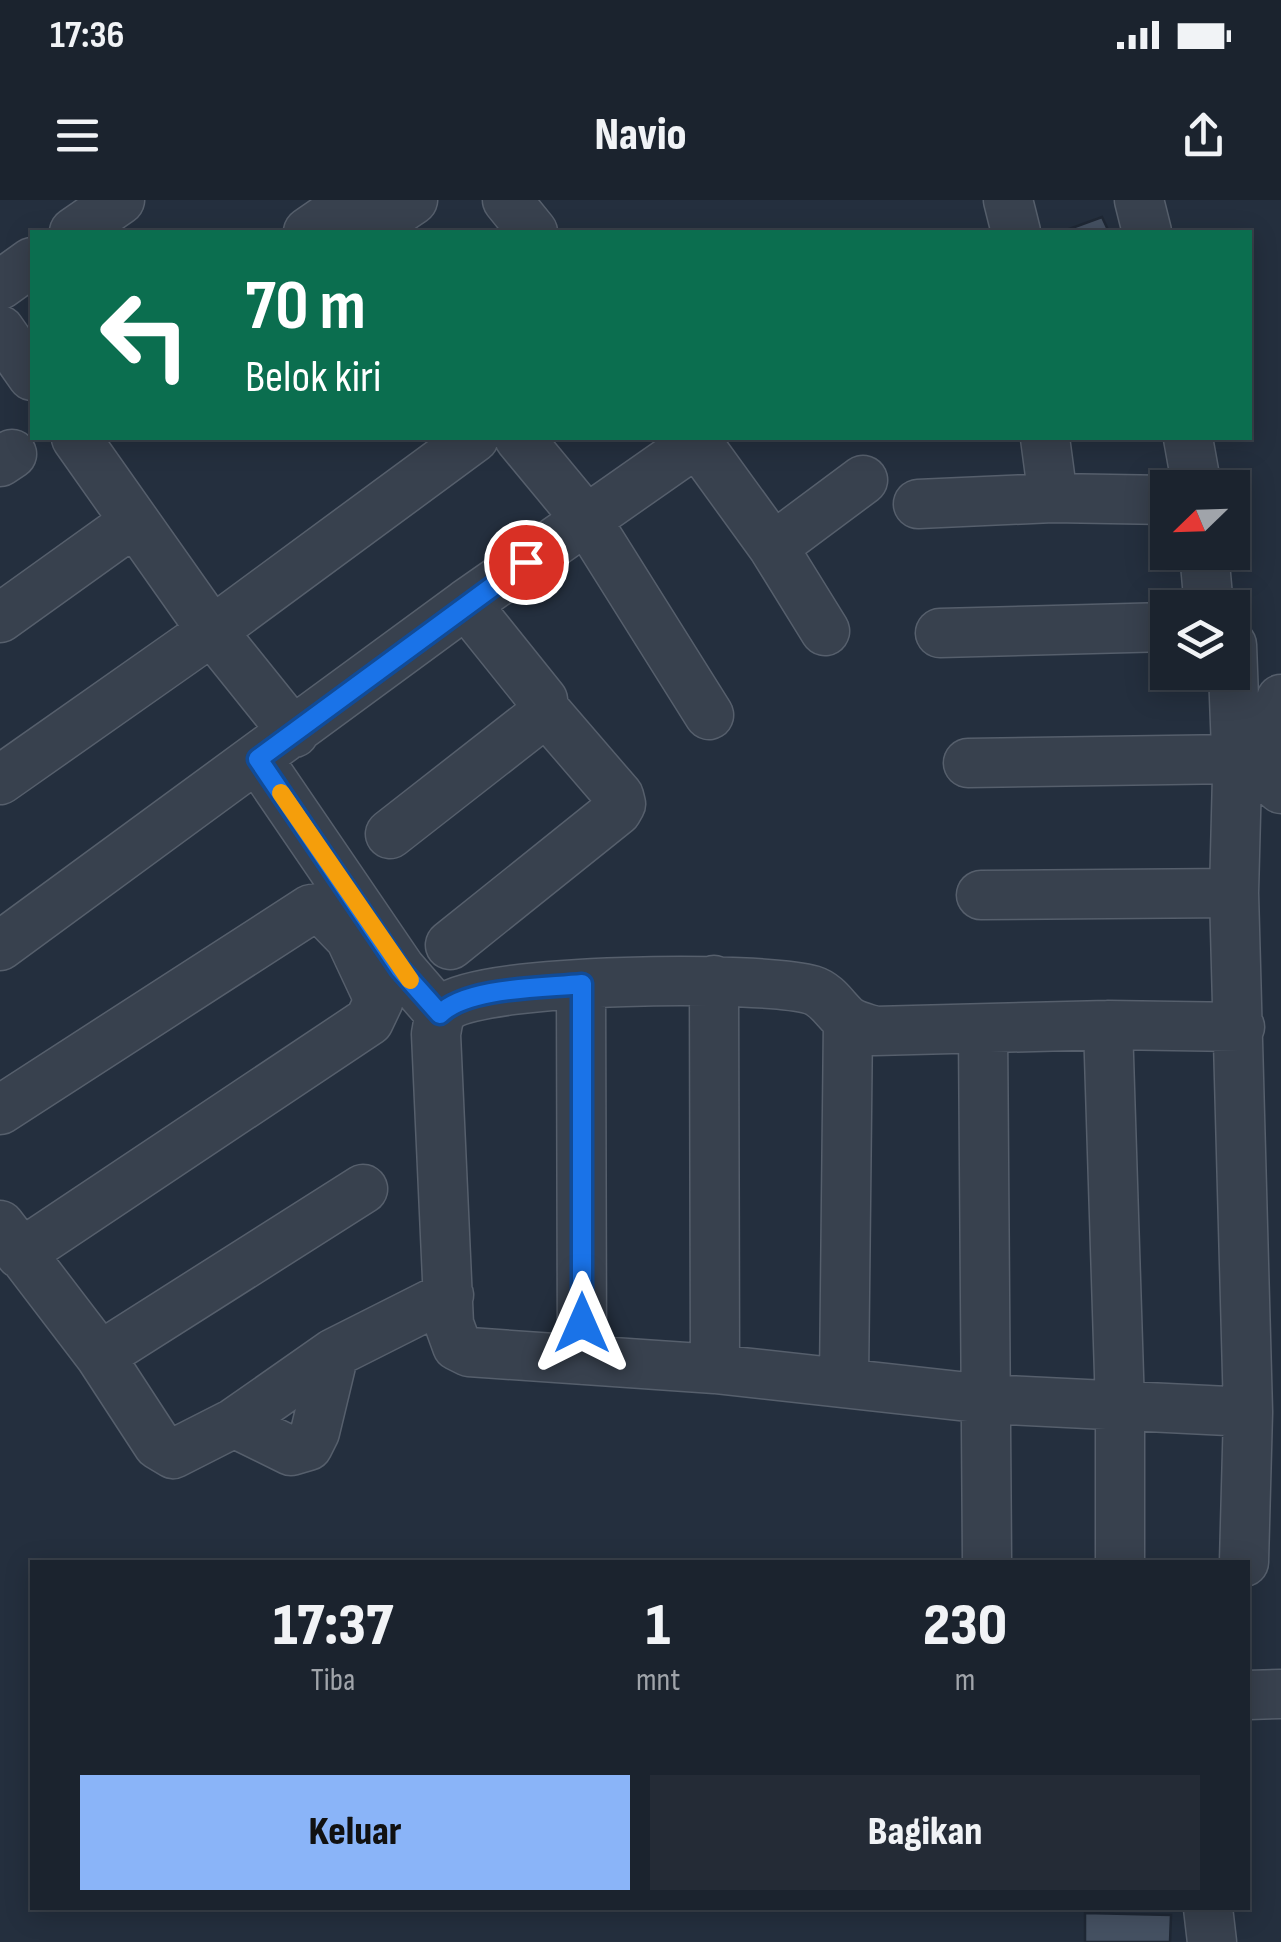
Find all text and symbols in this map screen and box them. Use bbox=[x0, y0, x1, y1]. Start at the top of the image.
text: 17:36 bbox=[50, 13, 124, 58]
icon: menu bbox=[50, 108, 105, 163]
text: Navio bbox=[594, 108, 687, 163]
icon: share bbox=[1176, 108, 1231, 163]
text: 70 m bbox=[245, 265, 366, 349]
icon: left bbox=[80, 270, 210, 400]
text: Belok kiri bbox=[245, 350, 381, 405]
north arrow bbox=[1150, 470, 1250, 570]
map controls bbox=[1150, 470, 1250, 690]
pin bbox=[484, 520, 569, 605]
icon: arrive bbox=[499, 535, 554, 590]
button: layers bbox=[1150, 590, 1250, 690]
position arrow bbox=[530, 1271, 634, 1375]
text: 17:37 bbox=[273, 1590, 393, 1662]
text: 1 bbox=[646, 1590, 670, 1662]
text: 230 bbox=[923, 1590, 1007, 1662]
text: Tiba bbox=[311, 1661, 355, 1700]
text: mnt bbox=[636, 1661, 680, 1700]
text: m bbox=[955, 1661, 975, 1700]
button: Keluar bbox=[80, 1775, 630, 1890]
button: Bagikan bbox=[650, 1775, 1200, 1890]

